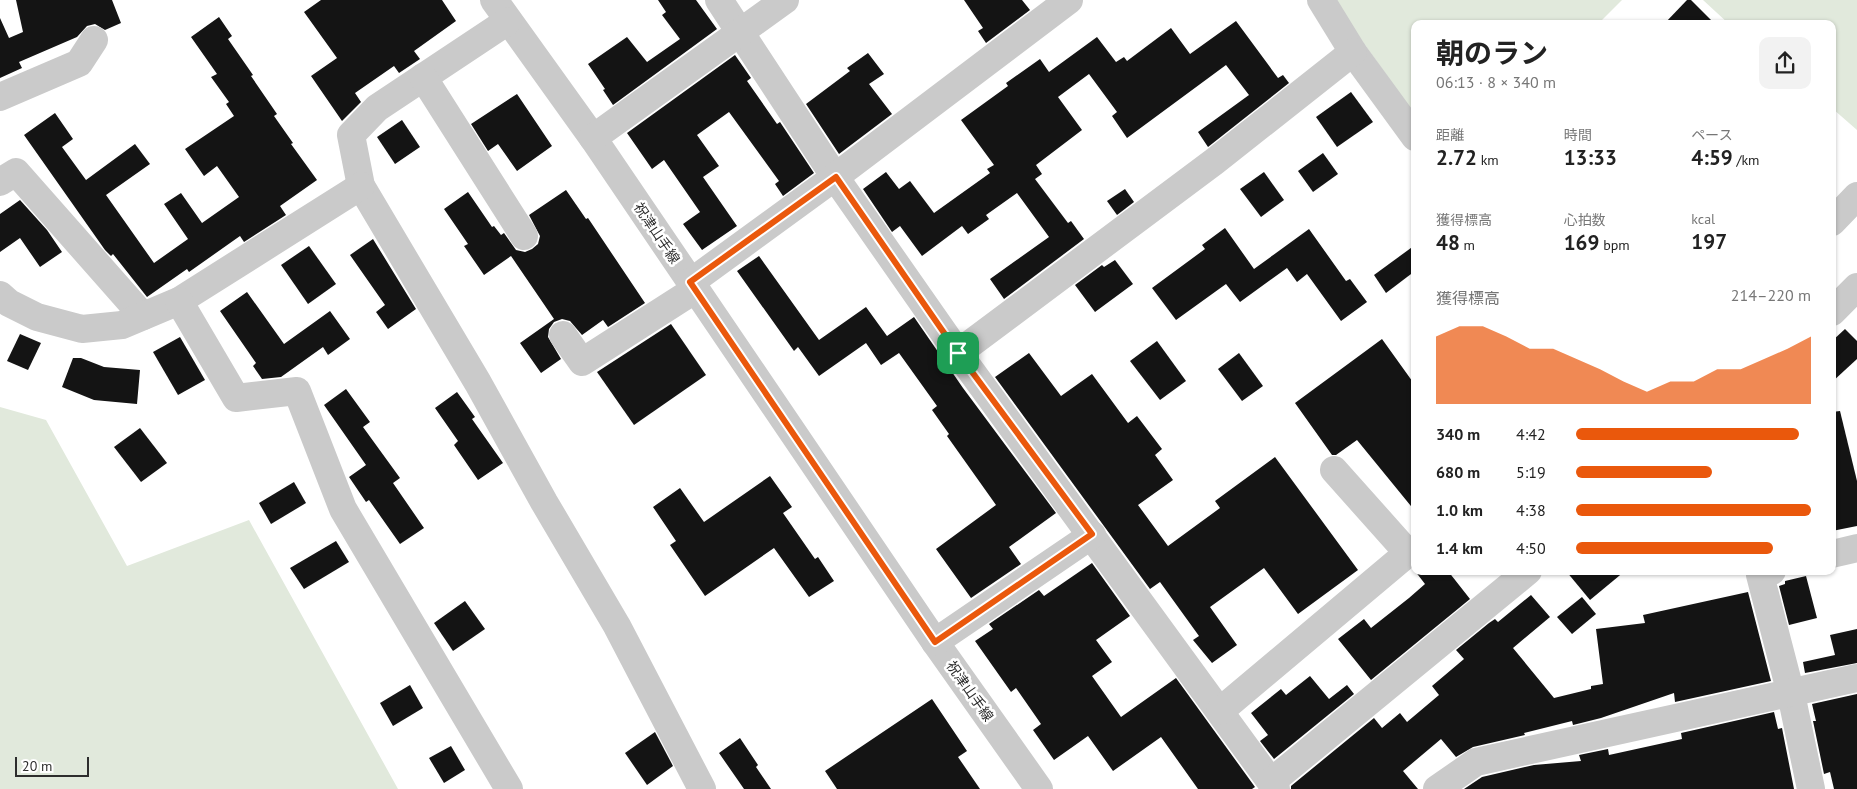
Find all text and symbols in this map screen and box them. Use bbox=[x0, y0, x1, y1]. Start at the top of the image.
text: 朝のラン bbox=[1436, 34, 1548, 71]
button: share bbox=[1759, 37, 1811, 89]
text: 06:13 · 8 × 340 m bbox=[1436, 72, 1556, 92]
text: 距離 bbox=[1436, 126, 1464, 144]
text: 時間 bbox=[1564, 126, 1592, 144]
text: ペース bbox=[1691, 126, 1733, 144]
text: 2.72 bbox=[1436, 144, 1477, 171]
text: 13:33 bbox=[1564, 144, 1617, 171]
text: 4:59 bbox=[1691, 144, 1733, 171]
text: km bbox=[1477, 151, 1499, 169]
text: /km bbox=[1733, 151, 1759, 169]
street label: 祝津山手線 bbox=[630, 199, 684, 267]
text: kcal bbox=[1691, 210, 1715, 228]
text: 獲得標高 bbox=[1436, 211, 1492, 229]
text: 心拍数 bbox=[1564, 211, 1606, 229]
text: 197 bbox=[1691, 228, 1727, 255]
text: 48 bbox=[1436, 229, 1460, 256]
text: 169 bbox=[1564, 229, 1599, 256]
text: m bbox=[1460, 236, 1475, 254]
text: bpm bbox=[1599, 236, 1630, 254]
text: 214–220 m bbox=[1731, 285, 1811, 305]
text: 獲得標高 bbox=[1436, 288, 1500, 308]
pin bbox=[937, 332, 979, 374]
icon: arrive bbox=[944, 339, 972, 367]
text: 340 m bbox=[1436, 424, 1480, 444]
text: 4:42 bbox=[1516, 424, 1546, 444]
text: 680 m bbox=[1436, 462, 1480, 482]
text: 5:19 bbox=[1516, 462, 1546, 482]
text: 1.0 km bbox=[1436, 500, 1483, 520]
text: 4:38 bbox=[1516, 500, 1546, 520]
text: 1.4 km bbox=[1436, 538, 1483, 558]
text: 4:50 bbox=[1516, 538, 1546, 558]
street label: 祝津山手線 bbox=[943, 657, 997, 725]
scale bar bbox=[15, 754, 89, 777]
text: 20 m bbox=[22, 757, 52, 775]

